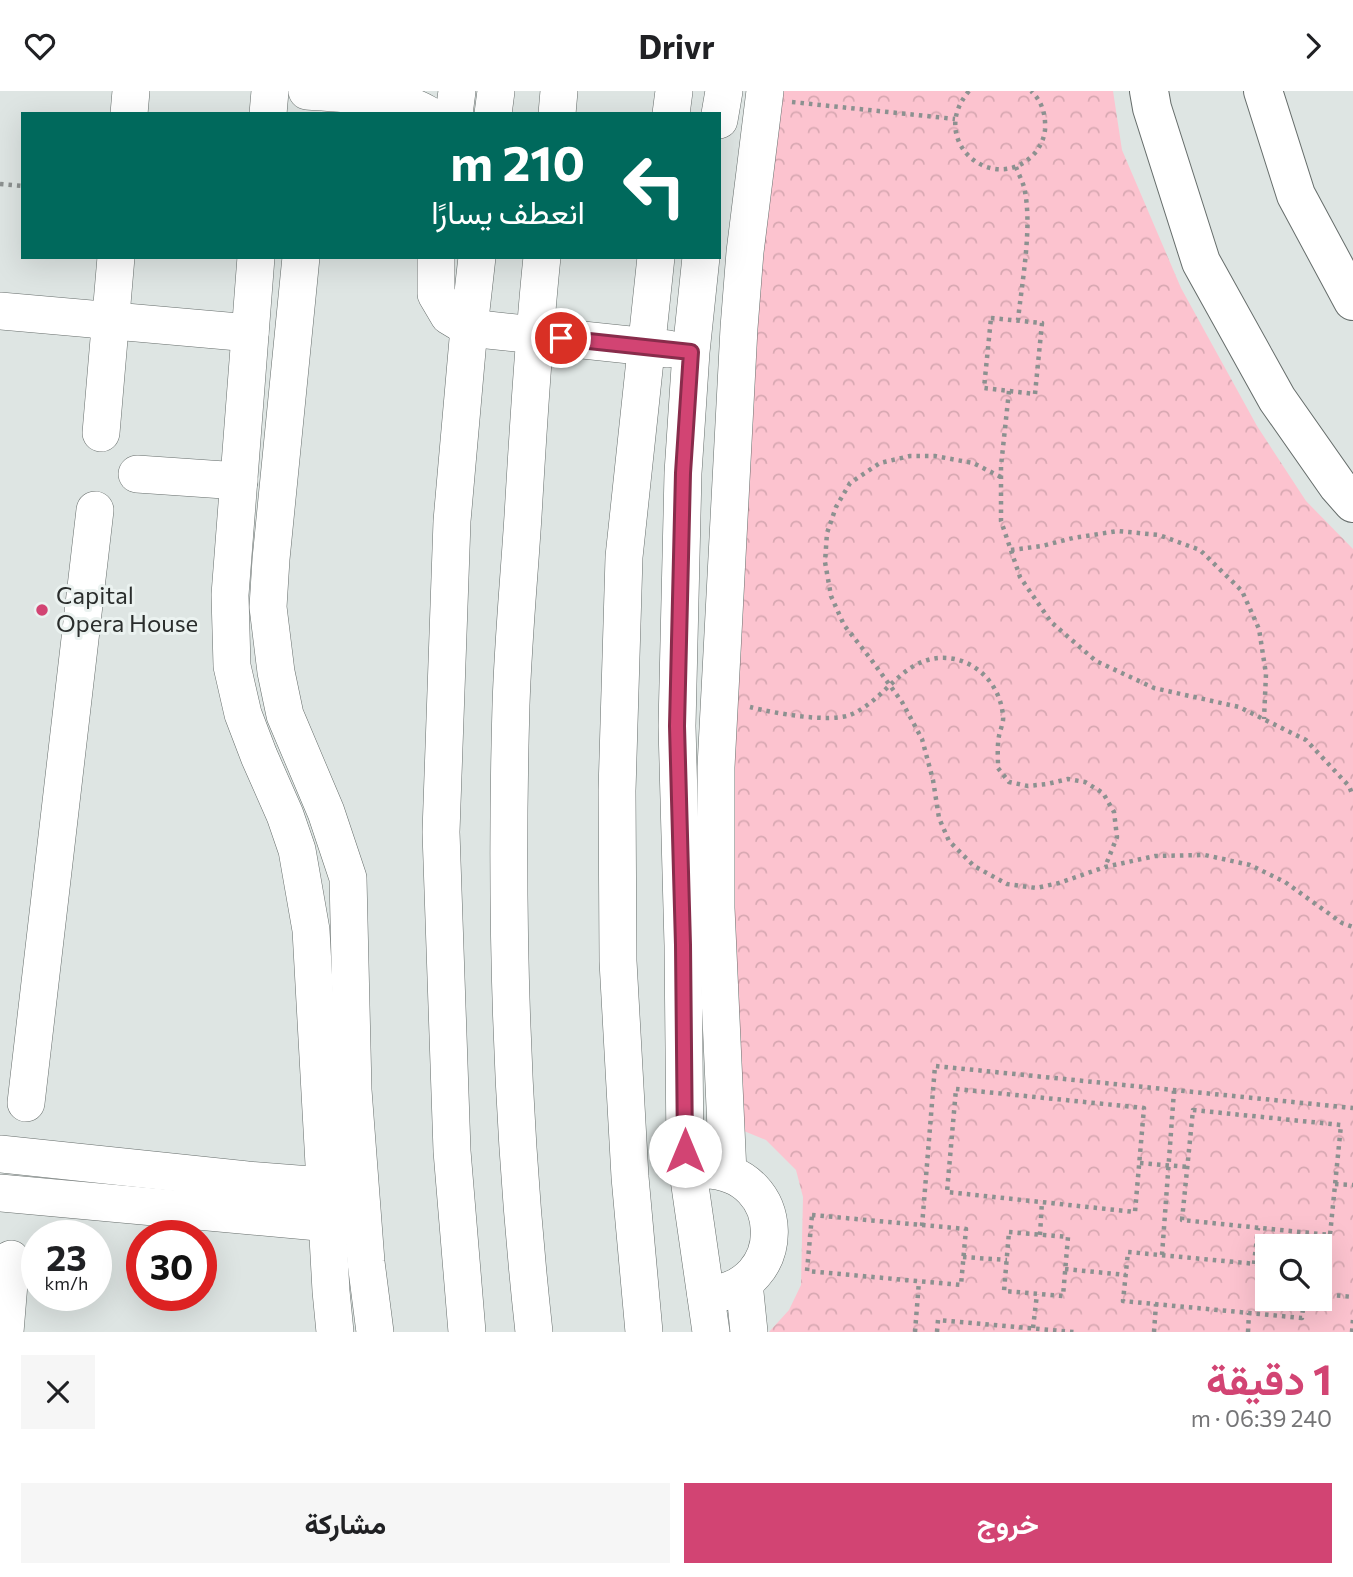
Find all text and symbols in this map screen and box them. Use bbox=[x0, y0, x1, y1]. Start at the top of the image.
text: Drivr bbox=[638, 26, 715, 66]
icon: heart bbox=[21, 27, 59, 65]
icon: forward bbox=[1294, 27, 1332, 65]
text: 210 m bbox=[450, 131, 585, 191]
icon: left bbox=[609, 140, 700, 231]
text: انعطف يسارًا bbox=[431, 191, 585, 231]
pin bbox=[531, 308, 591, 368]
icon: arrive bbox=[542, 319, 580, 357]
place label: Capital Opera House bbox=[56, 580, 198, 637]
marker: Capital Opera House bbox=[34, 602, 50, 618]
position arrow bbox=[648, 1114, 722, 1188]
speed limit sign: 30 bbox=[126, 1220, 217, 1311]
map controls bbox=[1255, 1234, 1332, 1311]
button: search bbox=[1255, 1234, 1332, 1311]
text: 23 bbox=[46, 1235, 87, 1278]
text: km/h bbox=[45, 1272, 88, 1294]
text: 1 دقيقة bbox=[1206, 1352, 1332, 1404]
button: close bbox=[21, 1355, 95, 1429]
text: 240 m · 06:39 bbox=[1191, 1404, 1332, 1432]
button: مشاركة bbox=[21, 1483, 670, 1563]
button: خروج bbox=[684, 1483, 1332, 1563]

